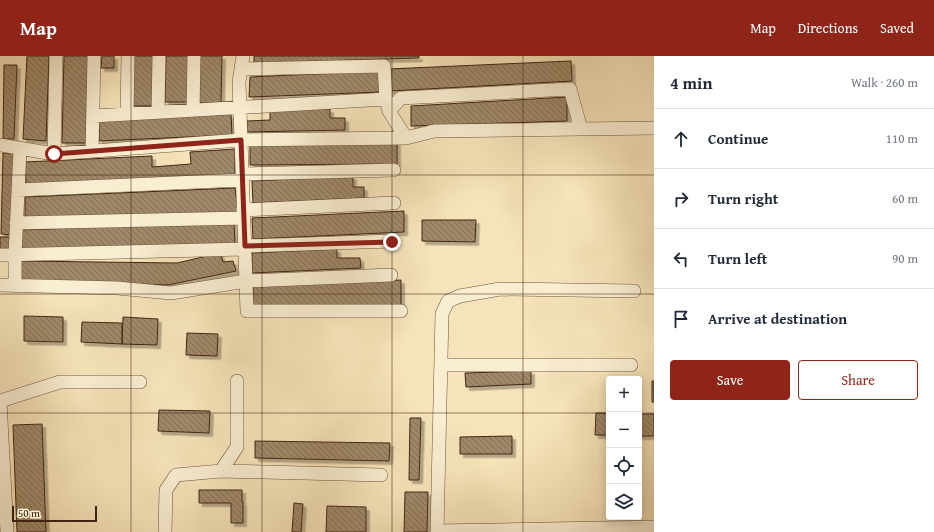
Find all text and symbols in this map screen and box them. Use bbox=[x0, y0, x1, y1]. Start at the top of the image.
text: Map bbox=[20, 14, 57, 42]
text: Map bbox=[750, 18, 776, 38]
text: Directions bbox=[798, 18, 858, 38]
text: Saved bbox=[880, 18, 914, 38]
text: 4 min bbox=[670, 70, 712, 95]
text: Walk · 260 m bbox=[851, 73, 918, 92]
icon: ahead bbox=[670, 128, 692, 150]
text: Continue bbox=[708, 128, 769, 149]
text: 110 m bbox=[886, 129, 918, 148]
route start bbox=[45, 145, 63, 163]
icon: right bbox=[670, 188, 692, 210]
text: Turn right bbox=[708, 188, 779, 209]
text: 60 m bbox=[892, 189, 918, 208]
route end bbox=[383, 233, 401, 251]
icon: left bbox=[670, 248, 692, 270]
text: Turn left bbox=[708, 248, 767, 269]
text: 90 m bbox=[892, 249, 918, 268]
icon: arrive bbox=[670, 308, 692, 330]
text: Arrive at destination bbox=[708, 308, 847, 329]
button: Save bbox=[670, 360, 790, 400]
button: Share bbox=[798, 360, 918, 400]
map controls bbox=[606, 376, 642, 520]
button: + bbox=[606, 376, 642, 412]
button: − bbox=[606, 412, 642, 448]
button: locate bbox=[606, 448, 642, 484]
button: layers bbox=[606, 484, 642, 520]
scale bar bbox=[12, 504, 97, 523]
text: 50 m bbox=[18, 505, 40, 521]

